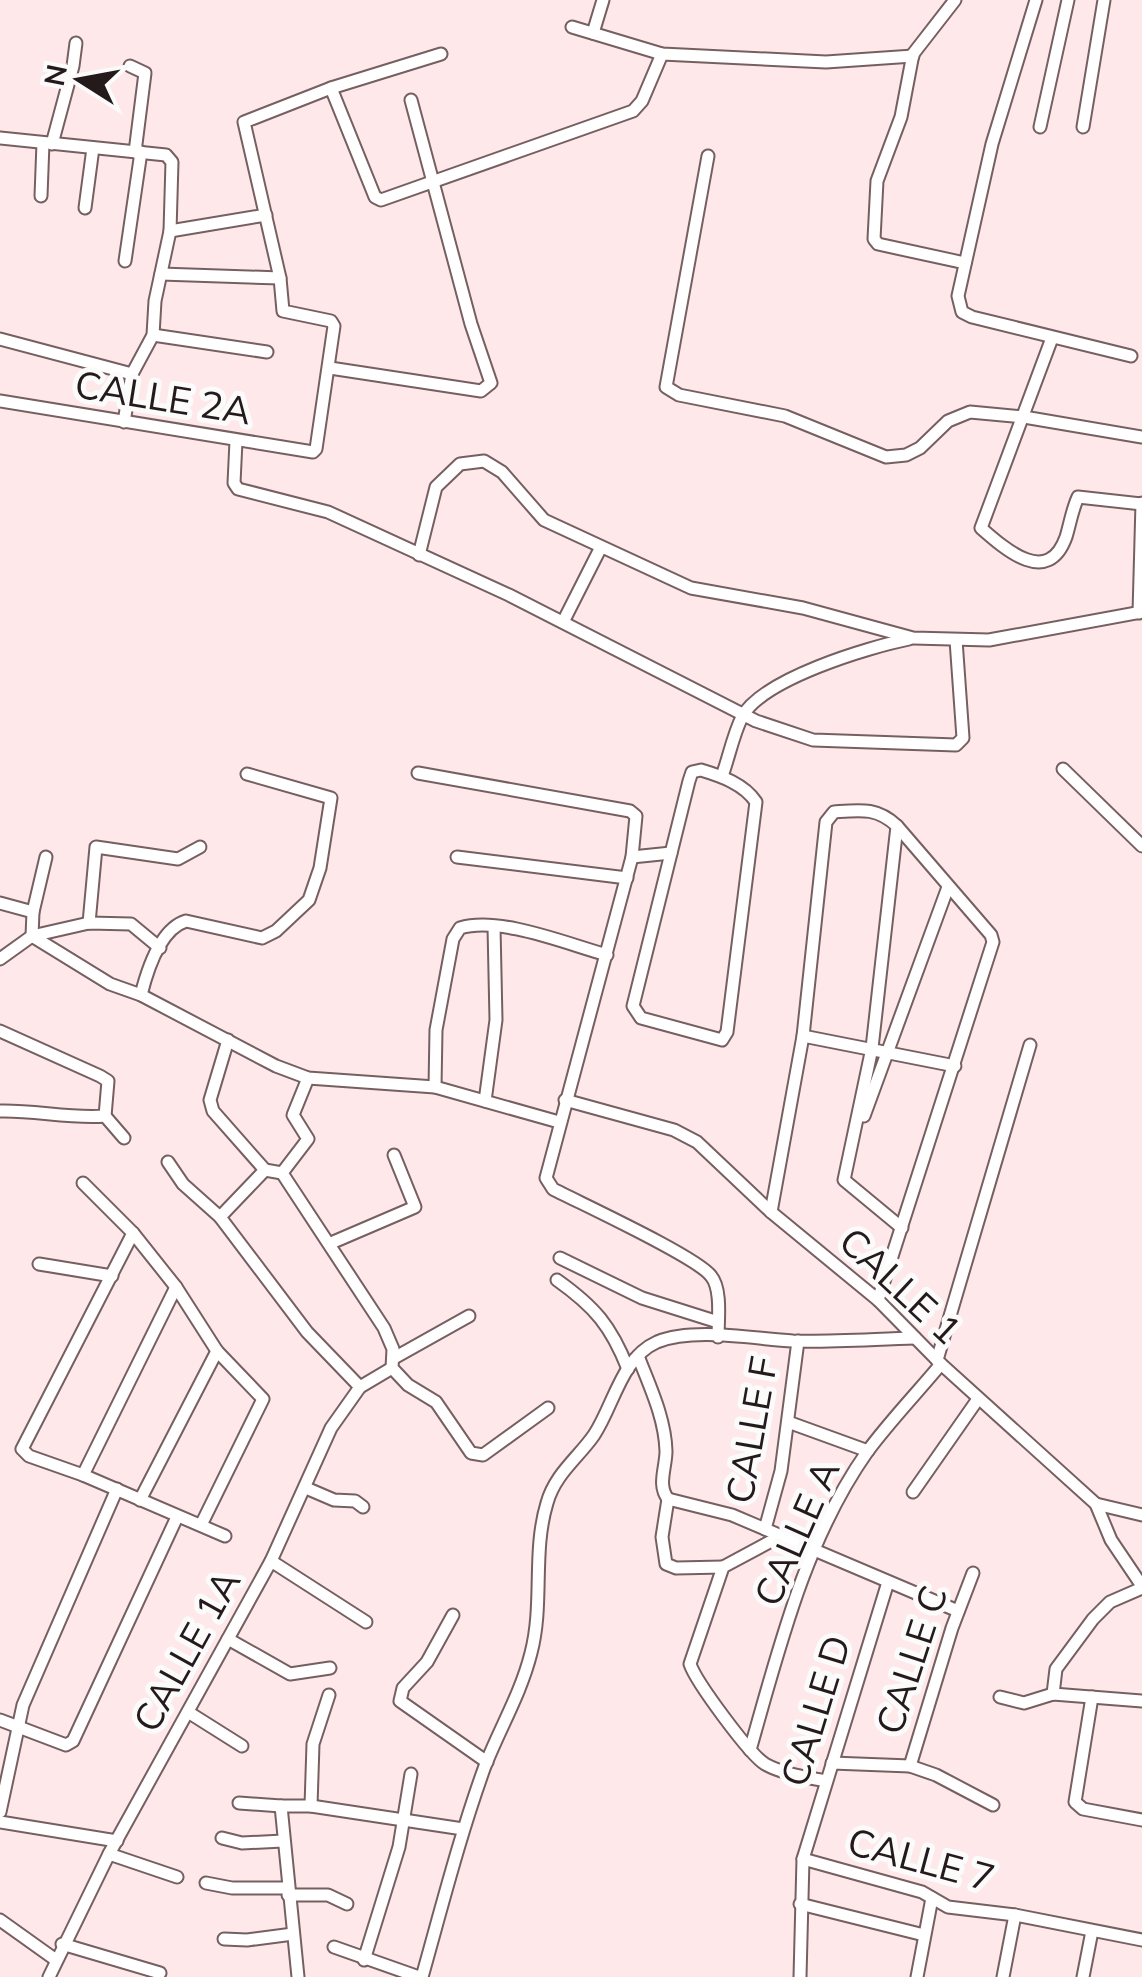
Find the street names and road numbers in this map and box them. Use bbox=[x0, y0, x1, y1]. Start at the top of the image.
street label: CALLE 2A bbox=[72, 359, 255, 435]
street label: CALLE 1 bbox=[830, 1217, 972, 1354]
street label: CALLE F bbox=[715, 1353, 788, 1507]
street label: CALLE A bbox=[743, 1452, 850, 1613]
street label: CALLE 1A bbox=[122, 1561, 250, 1740]
street label: CALLE C bbox=[865, 1580, 958, 1740]
street label: CALLE D bbox=[769, 1629, 861, 1792]
street label: CALLE 7 bbox=[843, 1816, 1000, 1902]

